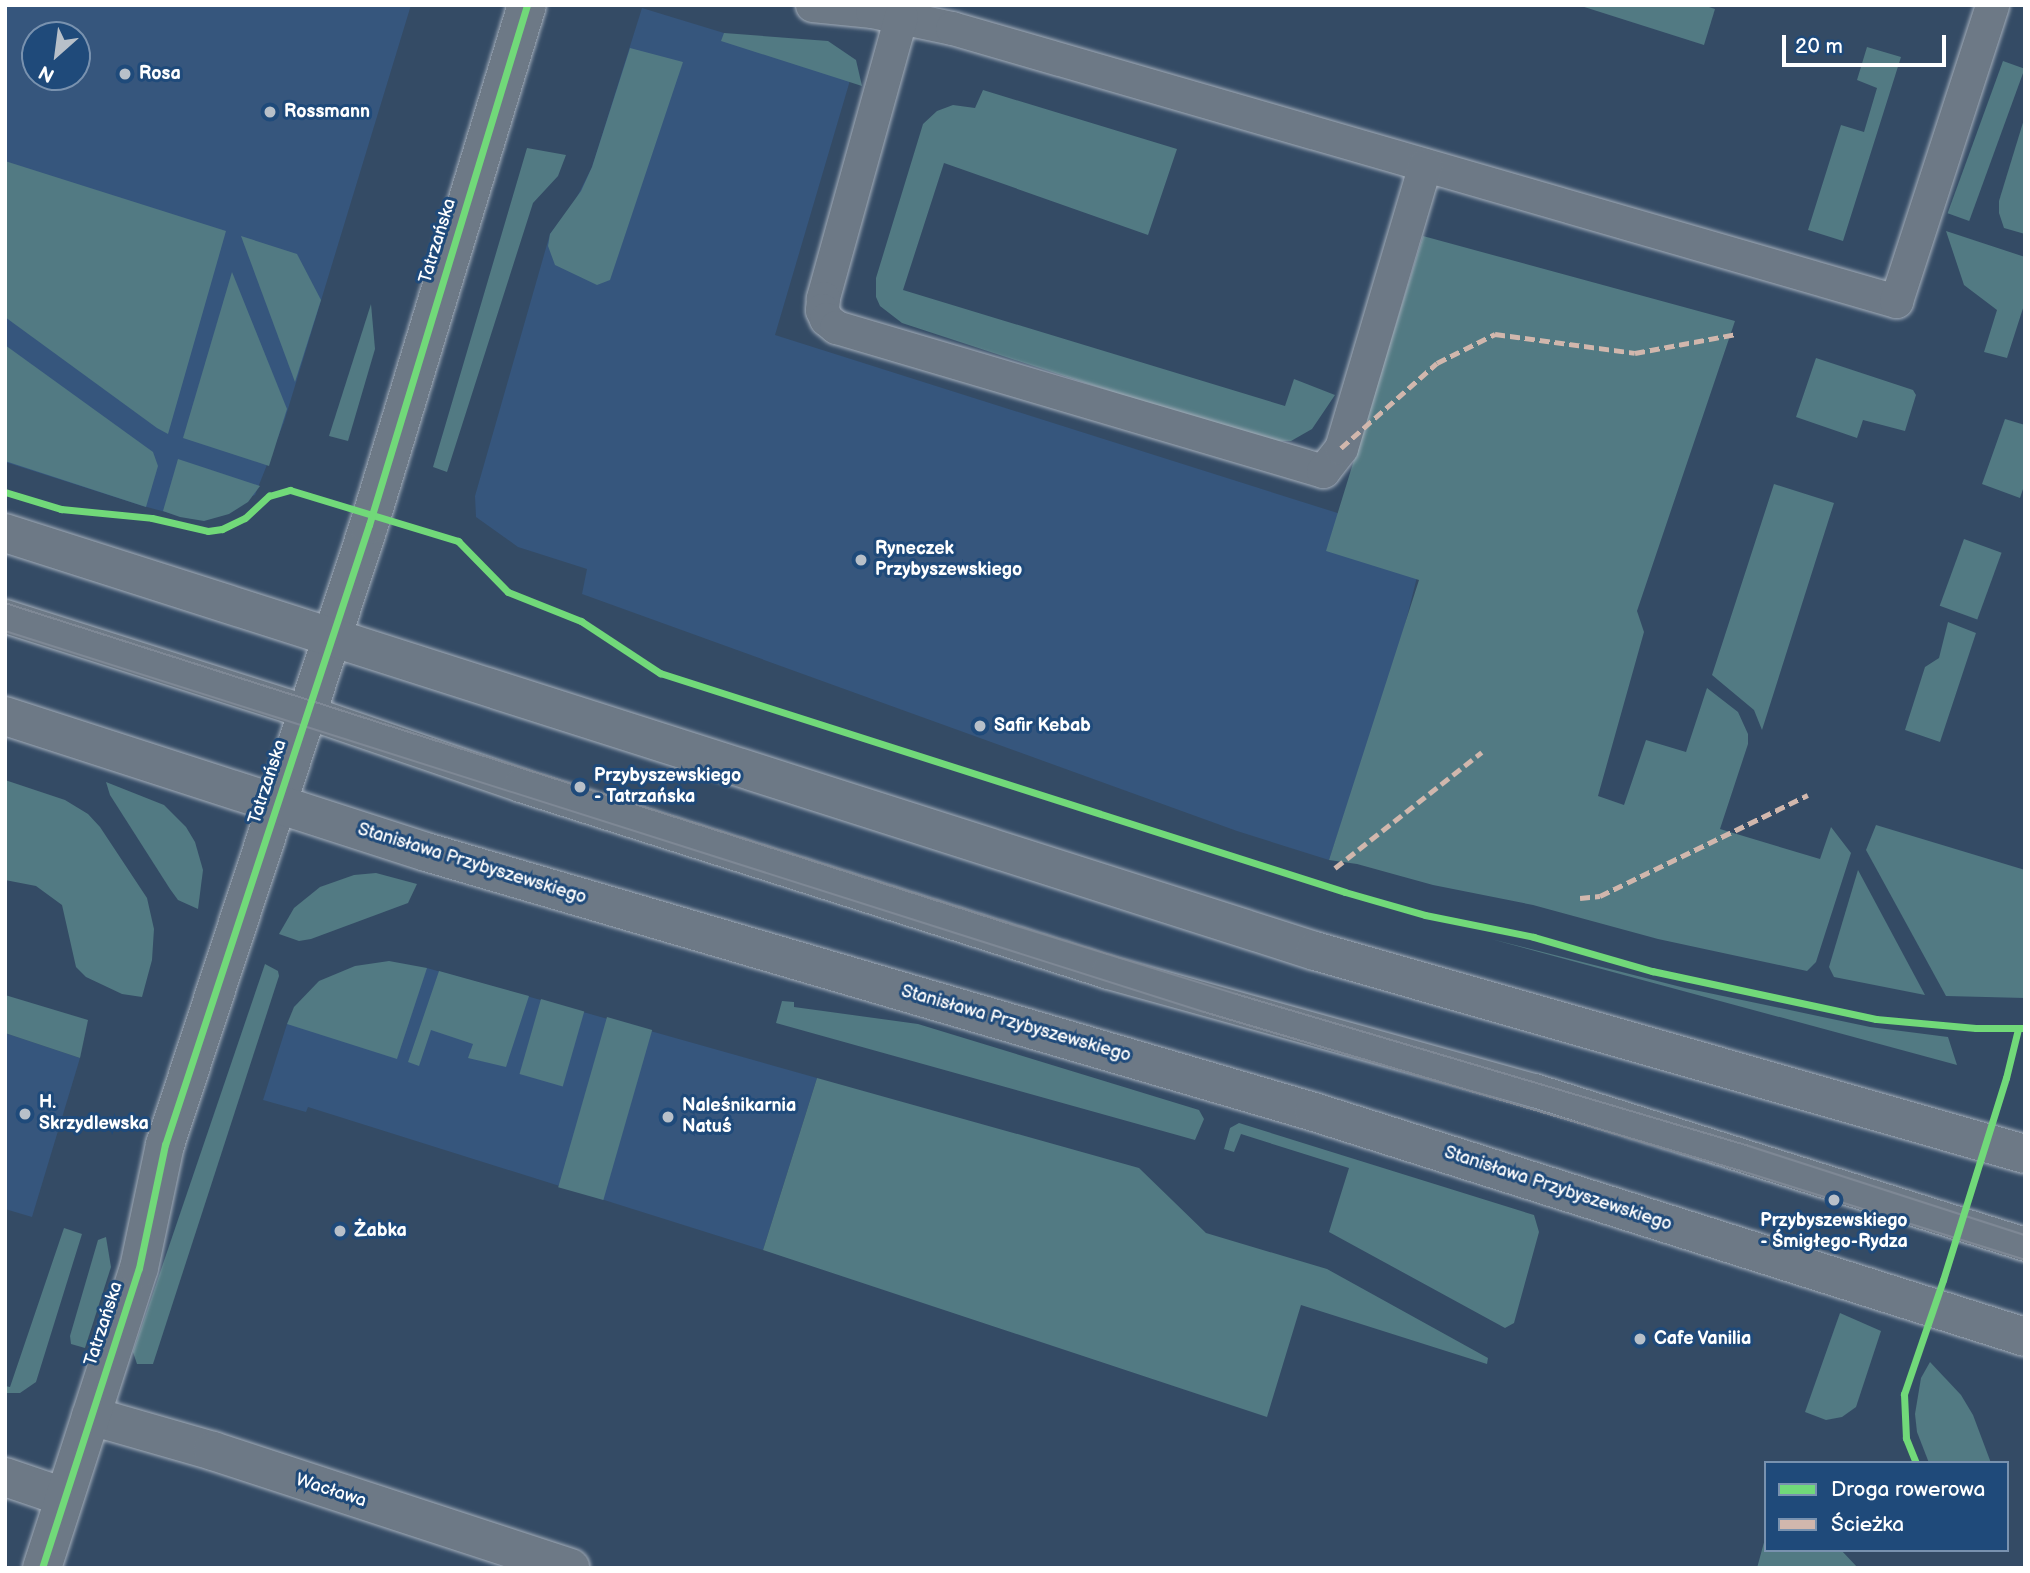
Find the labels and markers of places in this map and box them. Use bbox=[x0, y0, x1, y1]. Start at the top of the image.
place label: Rosa bbox=[139, 63, 181, 85]
marker: Rosa bbox=[117, 66, 133, 82]
place label: Rossmann bbox=[284, 101, 370, 123]
marker: Rossmann bbox=[262, 104, 278, 120]
place label: Ryneczek Przybyszewskiego bbox=[875, 539, 1022, 582]
marker: Ryneczek Przybyszewskiego bbox=[853, 552, 869, 568]
place label: Safir Kebab bbox=[994, 715, 1091, 737]
marker: Safir Kebab bbox=[972, 718, 988, 734]
place label: Przybyszewskiego - Tatrzańska bbox=[594, 766, 741, 808]
marker: Przybyszewskiego - Tatrzańska bbox=[572, 779, 588, 795]
place label: H. Skrzydlewska bbox=[39, 1093, 149, 1136]
place label: Naleśnikarnia Natuś bbox=[682, 1096, 796, 1138]
marker: H. Skrzydlewska bbox=[17, 1106, 33, 1122]
marker: Naleśnikarnia Natuś bbox=[660, 1109, 676, 1125]
marker: Przybyszewskiego - Śmigłego-Rydza bbox=[1826, 1192, 1842, 1208]
place label: Przybyszewskiego - Śmigłego-Rydza bbox=[1760, 1211, 1908, 1254]
place label: Żabka bbox=[354, 1220, 407, 1242]
marker: Żabka bbox=[332, 1223, 348, 1239]
place label: Cafe Vanilia bbox=[1654, 1328, 1752, 1350]
marker: Cafe Vanilia bbox=[1632, 1331, 1648, 1347]

